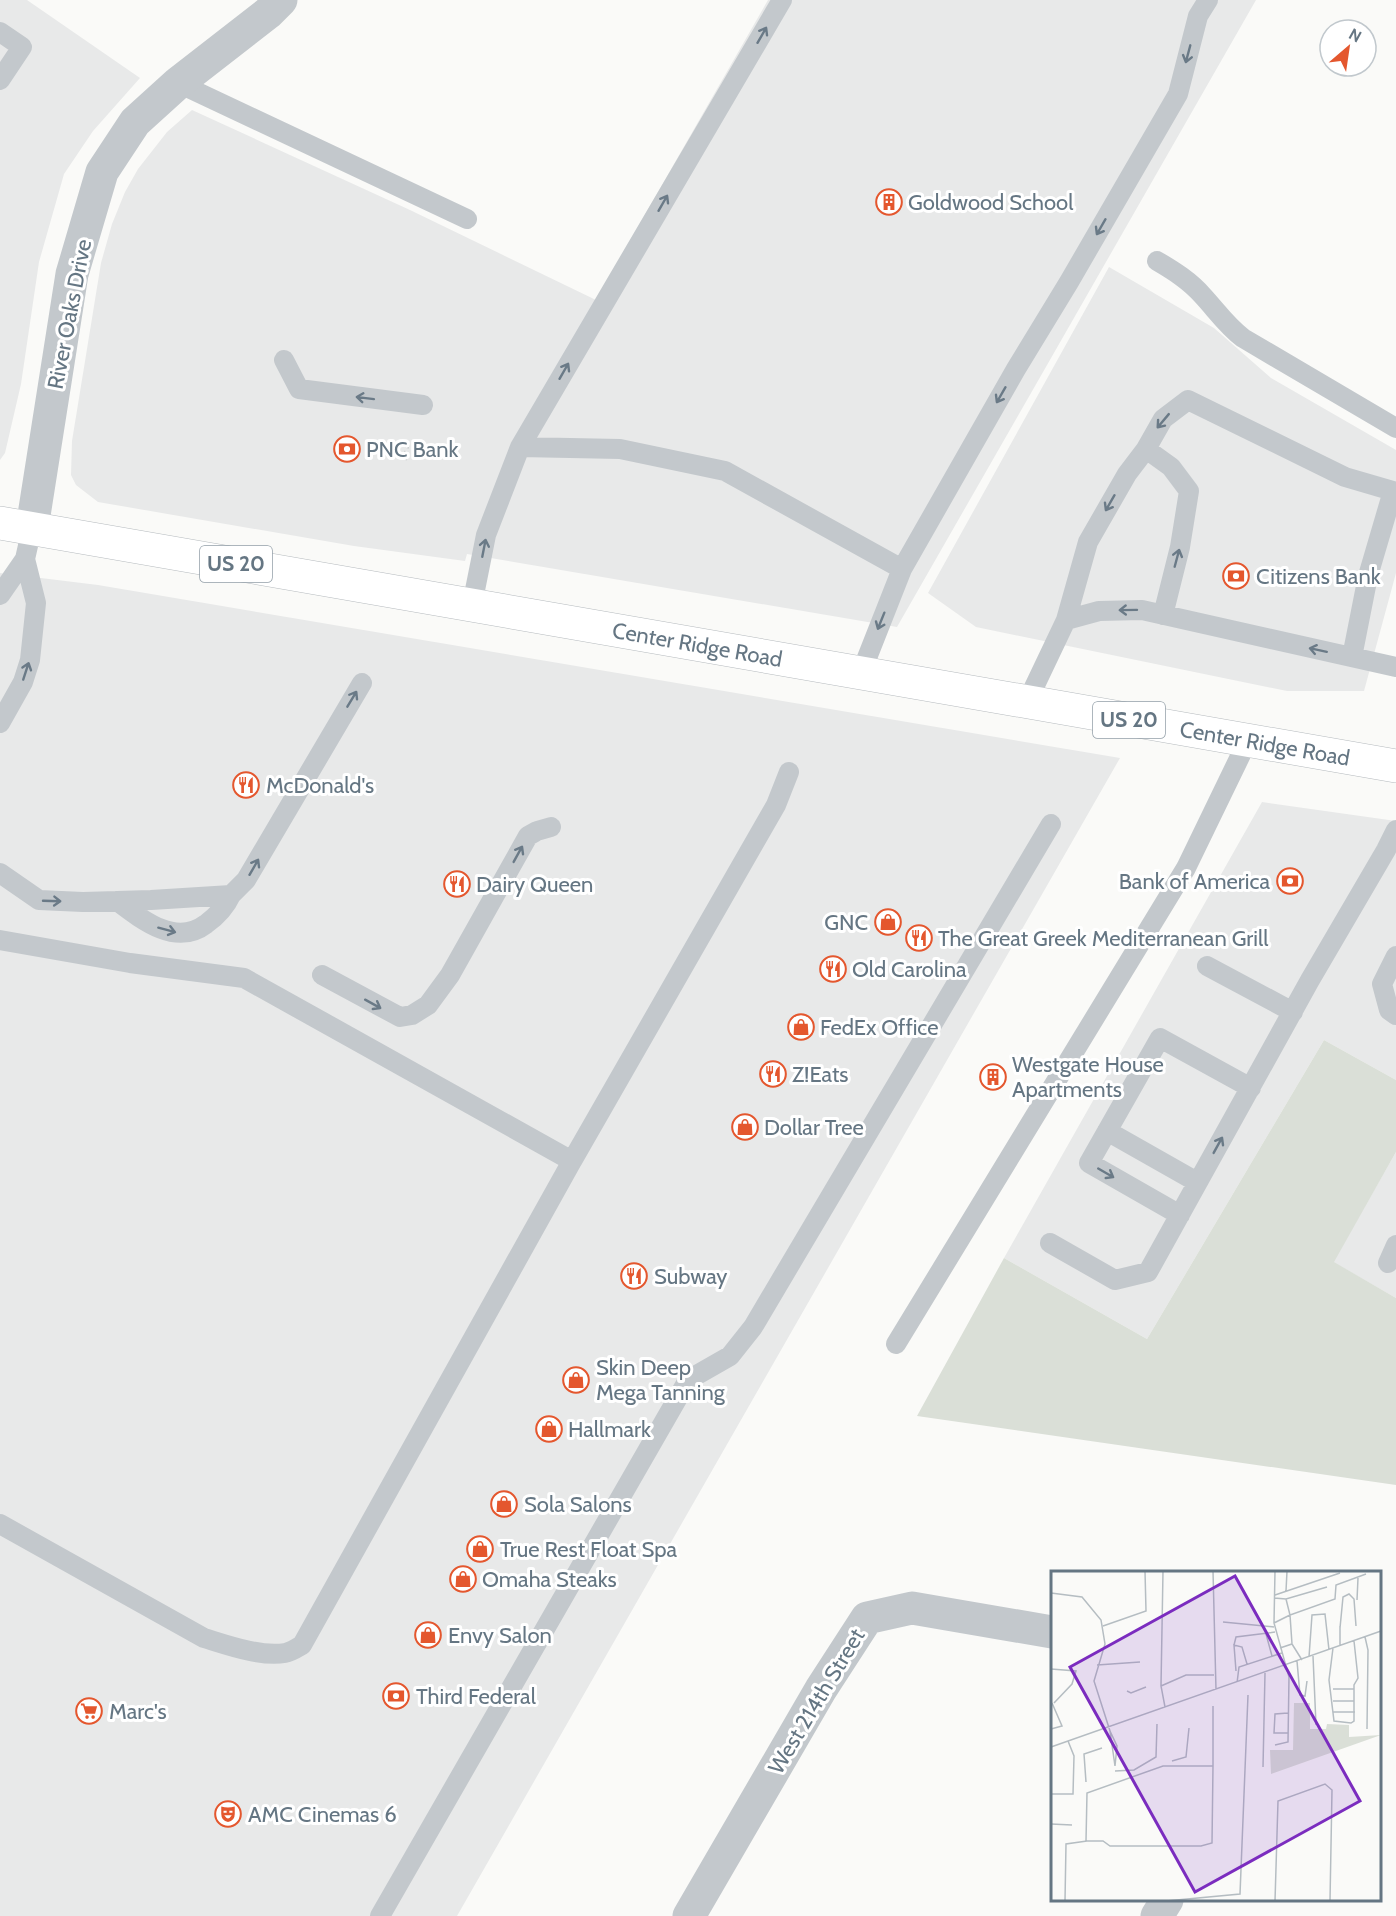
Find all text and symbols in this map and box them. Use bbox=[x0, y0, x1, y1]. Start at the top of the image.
north arrow bbox=[1318, 18, 1378, 78]
text: N bbox=[1345, 24, 1365, 46]
one-way arrow bbox=[756, 27, 768, 44]
one-way arrow bbox=[1182, 44, 1193, 63]
building icon: Goldwood School bbox=[874, 187, 904, 217]
place label: Goldwood School bbox=[908, 189, 1074, 216]
one-way arrow bbox=[657, 195, 669, 212]
one-way arrow bbox=[1095, 218, 1107, 235]
street label: River Oaks Drive bbox=[42, 237, 97, 391]
one-way arrow bbox=[559, 363, 571, 380]
one-way arrow bbox=[995, 386, 1007, 403]
one-way arrow bbox=[355, 392, 375, 403]
one-way arrow bbox=[1157, 413, 1170, 429]
bank icon: PNC Bank bbox=[332, 434, 362, 464]
place label: PNC Bank bbox=[366, 436, 459, 463]
one-way arrow bbox=[1104, 494, 1116, 511]
one-way arrow bbox=[479, 538, 490, 558]
road number: US 20 bbox=[200, 546, 272, 582]
one-way arrow bbox=[1172, 549, 1184, 568]
bank icon: Citizens Bank bbox=[1221, 561, 1251, 591]
place label: Citizens Bank bbox=[1256, 563, 1381, 590]
one-way arrow bbox=[1118, 604, 1138, 616]
one-way arrow bbox=[875, 611, 886, 629]
street label: Center Ridge Road bbox=[610, 617, 785, 673]
one-way arrow bbox=[1309, 644, 1329, 655]
one-way arrow bbox=[22, 662, 33, 681]
one-way arrow bbox=[347, 691, 359, 708]
road number: US 20 bbox=[1093, 702, 1165, 738]
street label: Center Ridge Road bbox=[1178, 716, 1352, 772]
restaurant icon: McDonald's bbox=[231, 770, 261, 800]
place label: McDonald's bbox=[266, 772, 374, 799]
one-way arrow bbox=[512, 846, 524, 863]
one-way arrow bbox=[248, 859, 260, 876]
bank icon: Bank of America bbox=[1275, 866, 1305, 896]
place label: Bank of America bbox=[1119, 868, 1270, 895]
restaurant icon: Dairy Queen bbox=[442, 869, 472, 899]
place label: Dairy Queen bbox=[476, 871, 593, 898]
one-way arrow bbox=[41, 895, 61, 906]
shop icon: GNC bbox=[873, 907, 903, 937]
place label: GNC bbox=[824, 909, 868, 936]
restaurant icon: The Great Greek Mediterranean Grill bbox=[904, 923, 934, 953]
one-way arrow bbox=[157, 925, 176, 937]
place label: The Great Greek Mediterranean Grill bbox=[938, 925, 1269, 952]
restaurant icon: Old Carolina bbox=[818, 954, 848, 984]
place label: Old Carolina bbox=[852, 956, 967, 983]
one-way arrow bbox=[364, 998, 381, 1010]
shop icon: FedEx Office bbox=[786, 1012, 816, 1042]
place label: FedEx Office bbox=[820, 1014, 938, 1041]
place label: Westgate House Apartments bbox=[1012, 1051, 1164, 1103]
restaurant icon: Z!Eats bbox=[758, 1059, 788, 1089]
place label: Z!Eats bbox=[792, 1061, 848, 1088]
building icon: Westgate House Apartments bbox=[978, 1062, 1008, 1092]
shop icon: Dollar Tree bbox=[730, 1112, 760, 1142]
place label: Dollar Tree bbox=[764, 1114, 864, 1141]
one-way arrow bbox=[1212, 1137, 1224, 1154]
one-way arrow bbox=[1097, 1168, 1115, 1179]
restaurant icon: Subway bbox=[619, 1261, 649, 1291]
place label: Subway bbox=[654, 1263, 727, 1290]
place label: Skin Deep Mega Tanning bbox=[596, 1354, 726, 1406]
shop icon: Skin Deep Mega Tanning bbox=[561, 1365, 591, 1395]
shop icon: Hallmark bbox=[534, 1414, 564, 1444]
place label: Hallmark bbox=[568, 1416, 651, 1443]
shop icon: Sola Salons bbox=[489, 1489, 519, 1519]
place label: Sola Salons bbox=[524, 1491, 632, 1518]
shop icon: True Rest Float Spa bbox=[465, 1534, 495, 1564]
place label: True Rest Float Spa bbox=[500, 1536, 677, 1563]
shop icon: Omaha Steaks bbox=[448, 1564, 478, 1594]
place label: Omaha Steaks bbox=[482, 1566, 617, 1593]
inset map bbox=[1051, 1571, 1381, 1901]
shop icon: Envy Salon bbox=[413, 1620, 443, 1650]
place label: Envy Salon bbox=[448, 1622, 552, 1649]
street label: West 214th Street bbox=[762, 1623, 871, 1779]
bank icon: Third Federal bbox=[381, 1681, 411, 1711]
place label: Third Federal bbox=[416, 1683, 537, 1710]
supermarket icon: Marc's bbox=[74, 1696, 104, 1726]
place label: Marc's bbox=[109, 1698, 167, 1725]
theatre icon: AMC Cinemas 6 bbox=[213, 1799, 243, 1829]
place label: AMC Cinemas 6 bbox=[248, 1801, 397, 1828]

